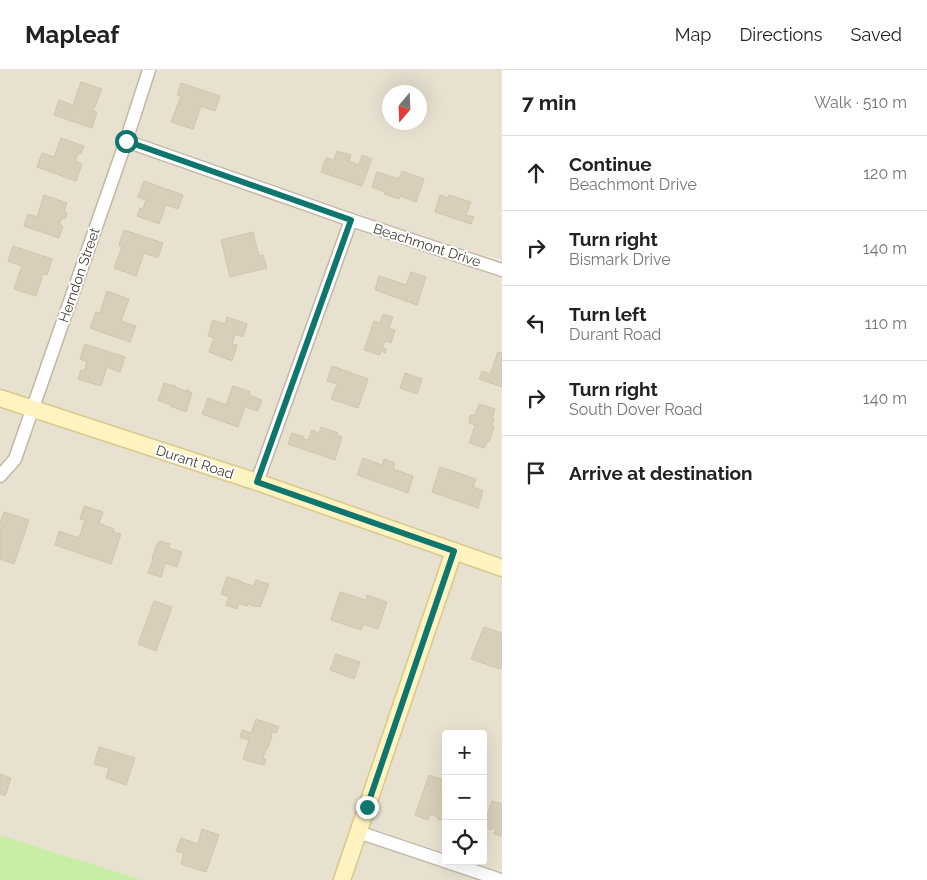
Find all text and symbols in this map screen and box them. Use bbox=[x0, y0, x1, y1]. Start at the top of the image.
text: Mapleaf bbox=[25, 20, 119, 49]
text: Map bbox=[675, 24, 711, 45]
text: Directions bbox=[739, 24, 823, 45]
text: Saved bbox=[851, 24, 902, 45]
north arrow bbox=[382, 85, 427, 130]
text: 7 min bbox=[522, 90, 576, 115]
text: Walk · 510 m bbox=[814, 93, 907, 112]
route start bbox=[115, 130, 138, 153]
text: Continue bbox=[569, 153, 652, 175]
icon: ahead bbox=[522, 159, 550, 187]
text: 120 m bbox=[863, 164, 907, 183]
text: Beachmont Drive bbox=[569, 175, 697, 194]
street label: Beachmont Drive bbox=[371, 220, 483, 270]
street label: Herndon Street bbox=[55, 225, 103, 324]
text: Turn right bbox=[569, 228, 658, 250]
icon: right bbox=[522, 234, 550, 262]
text: 140 m bbox=[863, 239, 907, 258]
text: Bismark Drive bbox=[569, 250, 671, 269]
text: Turn left bbox=[569, 303, 646, 325]
icon: left bbox=[522, 309, 550, 337]
text: 110 m bbox=[865, 314, 907, 333]
text: Durant Road bbox=[569, 325, 661, 344]
text: Turn right bbox=[569, 378, 658, 400]
icon: right bbox=[522, 384, 550, 412]
text: 140 m bbox=[863, 389, 907, 408]
text: South Dover Road bbox=[569, 400, 703, 419]
street label: Durant Road bbox=[154, 442, 236, 482]
icon: arrive bbox=[522, 459, 550, 487]
text: Arrive at destination bbox=[569, 462, 753, 484]
map controls bbox=[442, 730, 487, 865]
button: + bbox=[442, 730, 487, 775]
button: − bbox=[442, 775, 487, 820]
route end bbox=[356, 796, 379, 819]
button: locate bbox=[442, 820, 487, 865]

